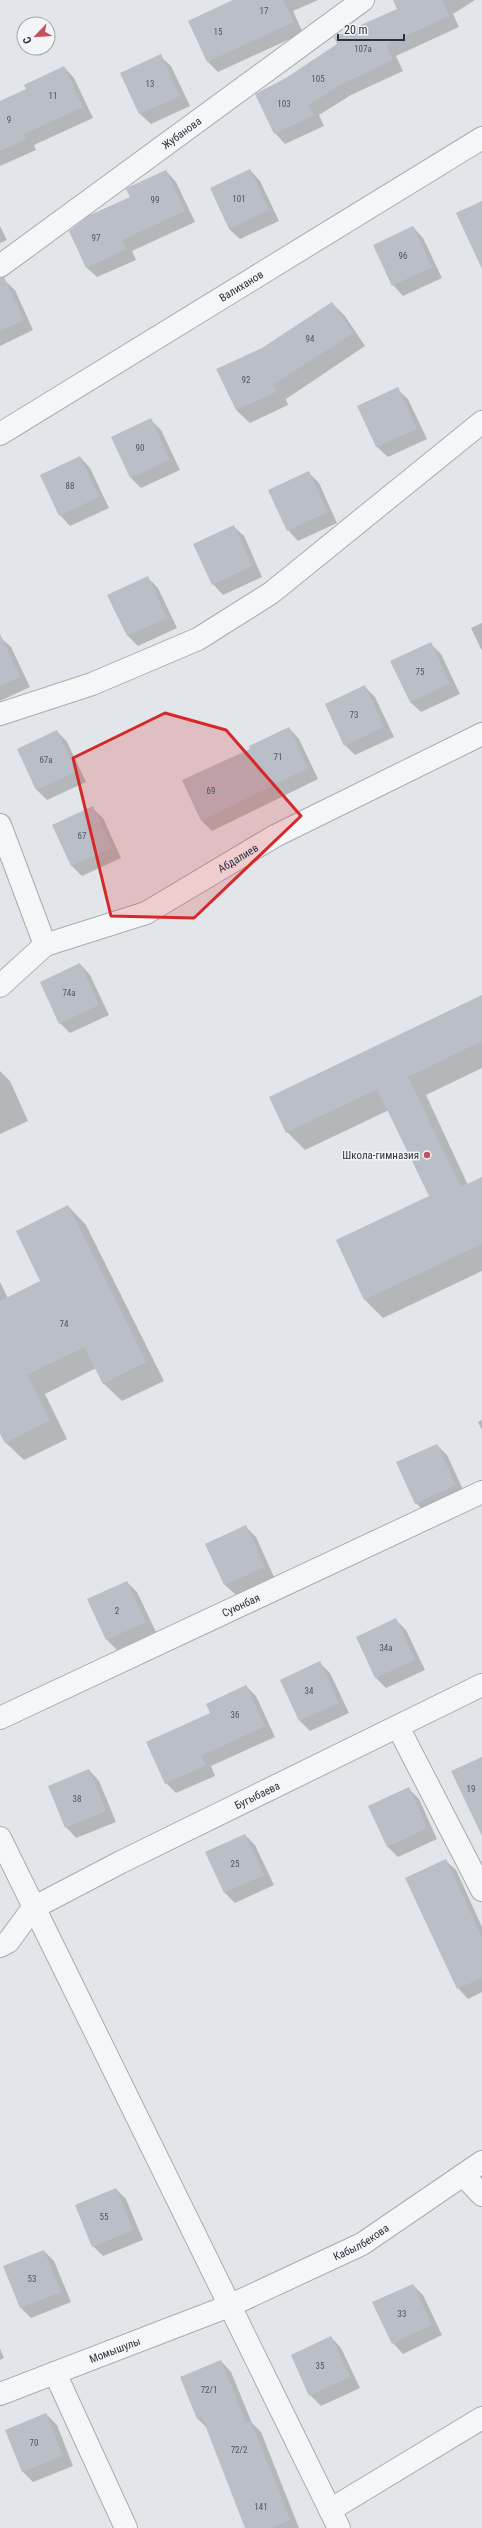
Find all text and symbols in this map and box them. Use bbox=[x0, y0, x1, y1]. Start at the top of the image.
house number: 17 bbox=[260, 6, 269, 16]
north arrow bbox=[16, 16, 56, 56]
scale bar bbox=[338, 16, 404, 42]
text: 20 m bbox=[344, 23, 368, 37]
house number: 15 bbox=[214, 27, 223, 37]
text: С bbox=[20, 34, 35, 46]
house number: 107а bbox=[354, 44, 372, 54]
house number: 105 bbox=[311, 74, 325, 84]
house number: 13 bbox=[146, 79, 154, 89]
house number: 11 bbox=[49, 91, 57, 101]
house number: 103 bbox=[277, 99, 291, 109]
street label: Жубанова bbox=[159, 114, 204, 152]
house number: 9 bbox=[7, 115, 11, 125]
house number: 101 bbox=[232, 194, 246, 204]
house number: 99 bbox=[151, 195, 159, 205]
house number: 97 bbox=[92, 233, 101, 243]
house number: 96 bbox=[399, 251, 407, 261]
street label: Валиханов bbox=[217, 267, 266, 304]
house number: 94 bbox=[306, 334, 315, 344]
house number: 92 bbox=[242, 375, 251, 385]
house number: 90 bbox=[136, 443, 144, 453]
house number: 88 bbox=[66, 481, 74, 491]
house number: 75 bbox=[416, 667, 425, 677]
house number: 73 bbox=[350, 710, 358, 720]
house number: 71 bbox=[274, 752, 282, 762]
house number: 67а bbox=[39, 755, 53, 765]
house number: 69 bbox=[207, 786, 215, 796]
house number: 67 bbox=[78, 831, 87, 841]
street label: Абдалиев bbox=[215, 841, 261, 875]
house number: 74а bbox=[62, 988, 76, 998]
place label: Школа-гимназия bbox=[342, 1149, 419, 1162]
marker: Школа-гимназия bbox=[422, 1150, 432, 1160]
house number: 74 bbox=[60, 1319, 69, 1329]
street label: Суюнбая bbox=[220, 1591, 262, 1619]
house number: 2 bbox=[115, 1606, 120, 1616]
house number: 34а bbox=[379, 1643, 393, 1653]
house number: 34 bbox=[305, 1686, 314, 1696]
house number: 36 bbox=[231, 1710, 239, 1720]
street label: Бугыбаева bbox=[232, 1779, 282, 1812]
house number: 19 bbox=[467, 1784, 475, 1794]
house number: 38 bbox=[73, 1794, 81, 1804]
house number: 25 bbox=[231, 1859, 240, 1869]
house number: 55 bbox=[100, 2212, 109, 2222]
street label: Кабылбекова bbox=[331, 2221, 391, 2263]
house number: 53 bbox=[28, 2274, 36, 2284]
house number: 33 bbox=[398, 2309, 406, 2319]
street label: Момышулы bbox=[87, 2334, 142, 2366]
house number: 35 bbox=[316, 2361, 325, 2371]
house number: 72/1 bbox=[201, 2385, 217, 2395]
house number: 70 bbox=[30, 2438, 38, 2448]
house number: 72/2 bbox=[231, 2445, 248, 2455]
house number: 141 bbox=[254, 2502, 268, 2512]

